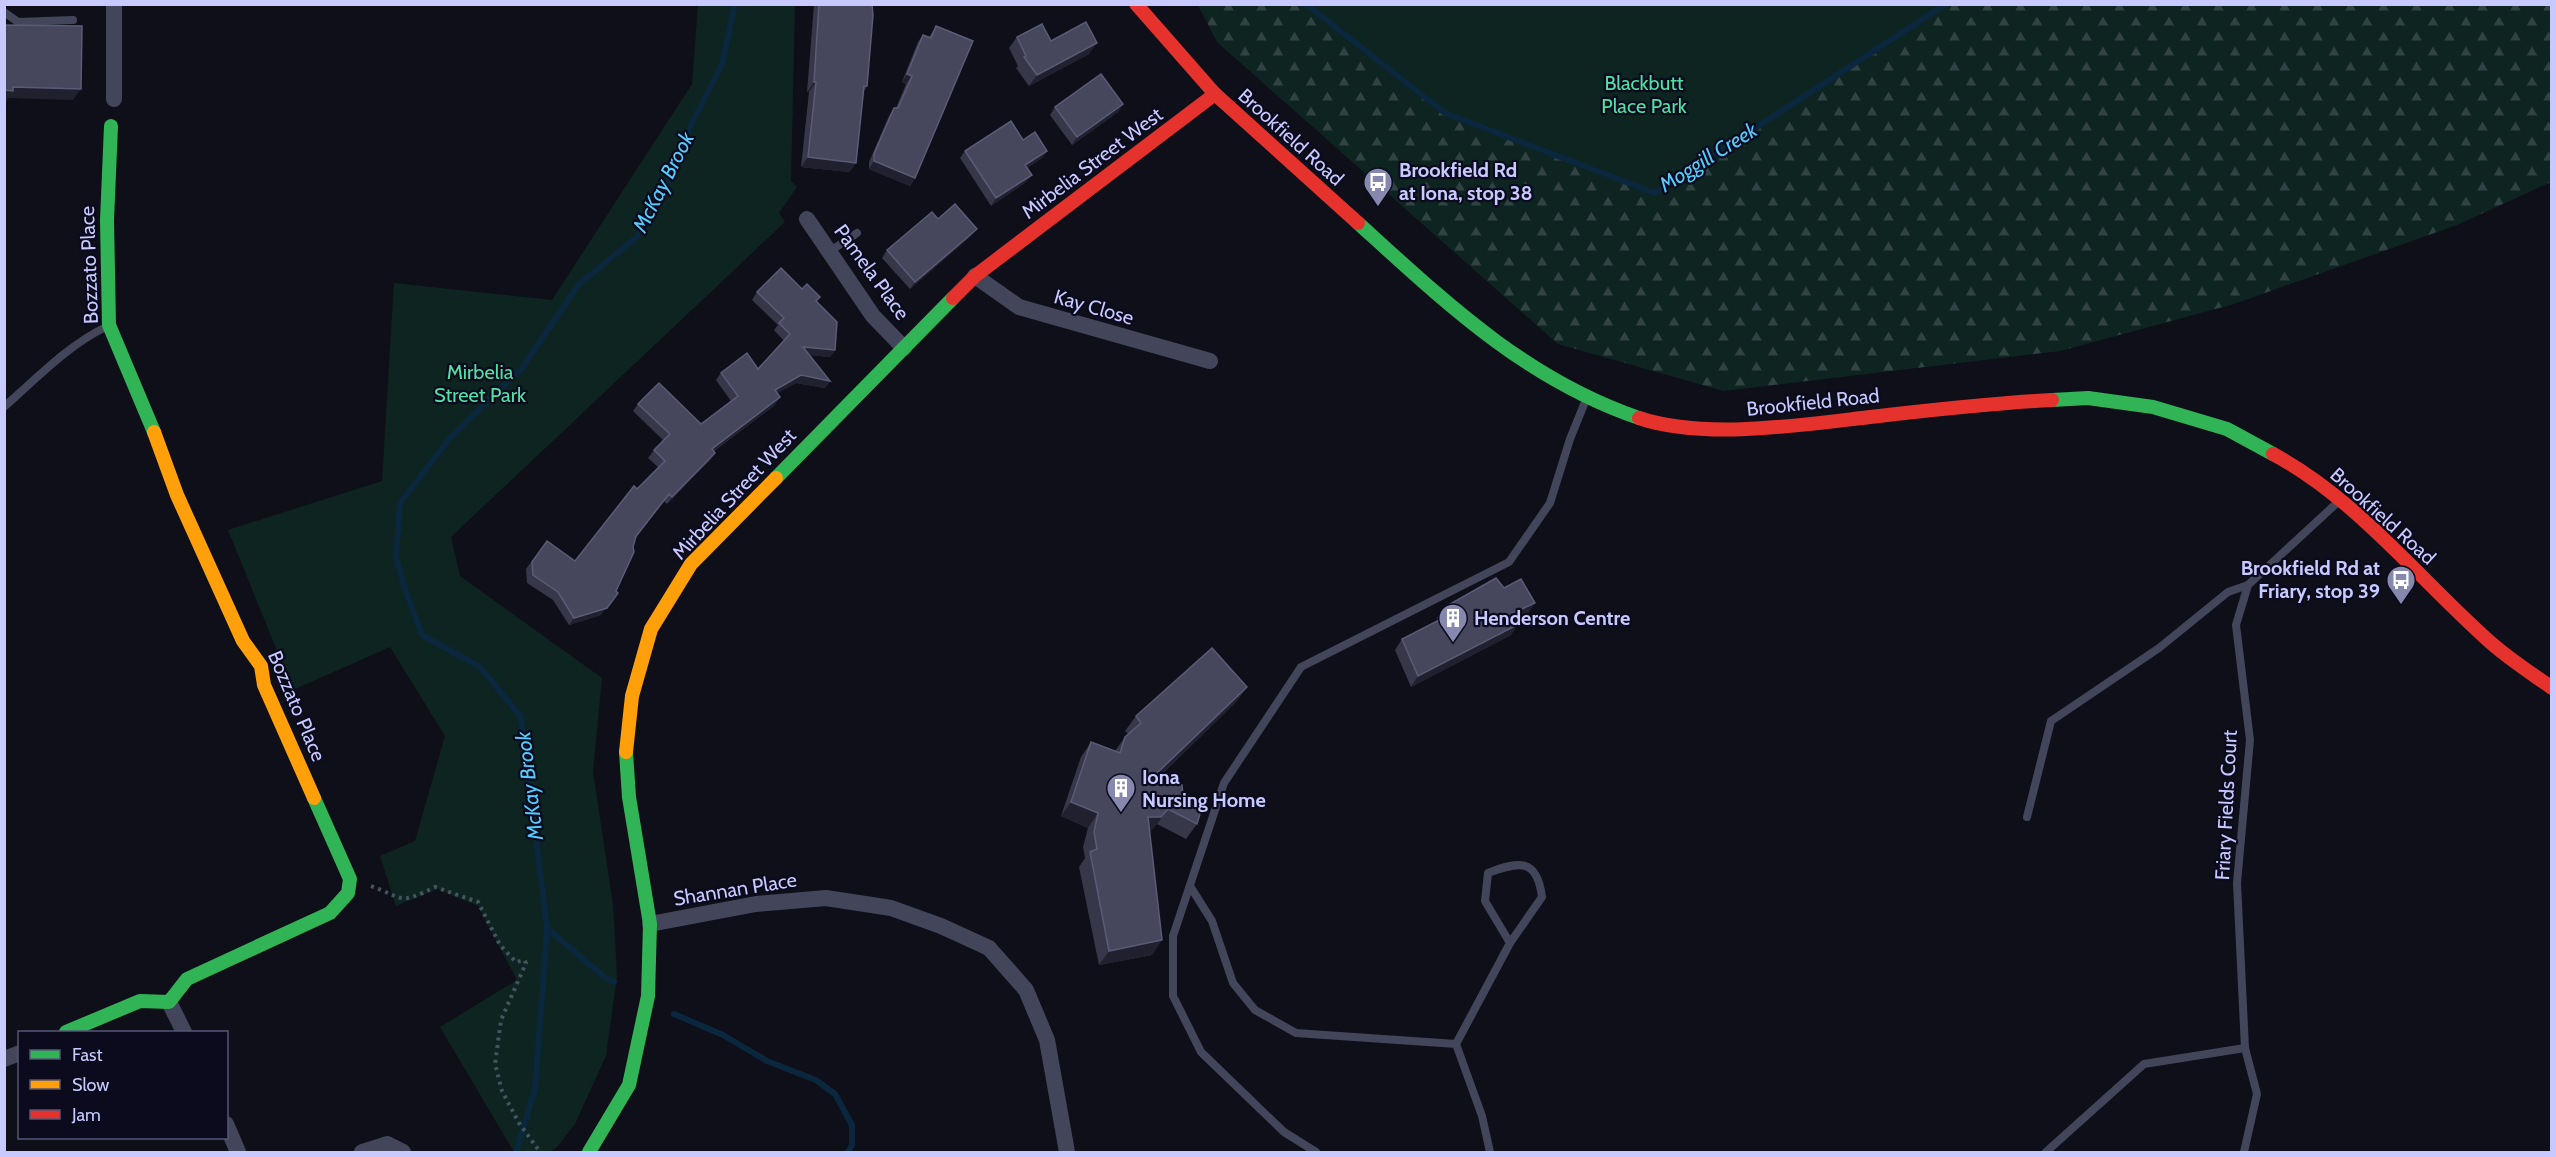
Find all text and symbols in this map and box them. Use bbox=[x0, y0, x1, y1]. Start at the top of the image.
park label: Blackbutt Place Park bbox=[1601, 71, 1687, 118]
street label: Brookfield Road bbox=[1233, 83, 1349, 191]
street label: Mirbelia Street West bbox=[1017, 102, 1167, 224]
water label: Moggill Creek bbox=[1654, 117, 1762, 197]
water label: McKay Brook bbox=[627, 127, 699, 237]
place label: Brookfield Rd at Iona, stop 38 bbox=[1399, 158, 1533, 205]
bus stop icon: Brookfield Rd at Iona, stop 38 bbox=[1362, 166, 1394, 208]
street label: Bozzato Place bbox=[75, 206, 103, 324]
street label: Pamela Place bbox=[829, 220, 915, 324]
street label: Kay Close bbox=[1051, 284, 1137, 330]
park label: Mirbelia Street Park bbox=[434, 360, 526, 407]
street label: Brookfield Road bbox=[1745, 383, 1881, 421]
street label: Mirbelia Street West bbox=[667, 423, 801, 564]
street label: Brookfield Road bbox=[2325, 462, 2441, 570]
place label: Brookfield Rd at Friary, stop 39 bbox=[2241, 556, 2380, 603]
bus stop icon: Brookfield Rd at Friary, stop 39 bbox=[2385, 564, 2417, 606]
building icon: Henderson Centre bbox=[1437, 602, 1469, 644]
place label: Henderson Centre bbox=[1474, 606, 1630, 630]
street label: Bozzato Place bbox=[263, 647, 331, 765]
water label: McKay Brook bbox=[510, 729, 548, 843]
street label: Friary Fields Court bbox=[2210, 729, 2242, 881]
place label: Iona Nursing Home bbox=[1142, 765, 1266, 812]
building icon: Iona Nursing Home bbox=[1105, 772, 1137, 814]
street label: Shannan Place bbox=[672, 867, 798, 911]
legend bbox=[18, 1031, 228, 1139]
text: Fast bbox=[72, 1044, 103, 1066]
text: Slow bbox=[72, 1074, 109, 1096]
text: Jam bbox=[71, 1104, 101, 1126]

